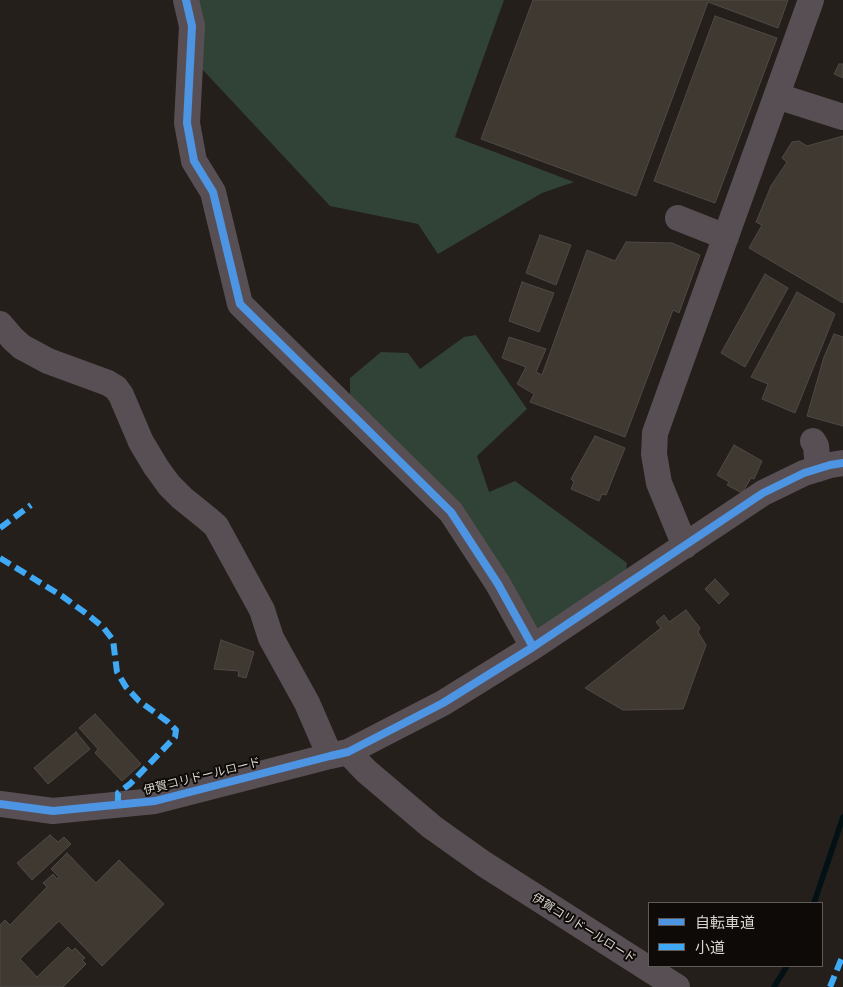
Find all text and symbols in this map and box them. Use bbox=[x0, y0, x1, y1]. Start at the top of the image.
street label: 伊賀コリドールロード bbox=[142, 754, 262, 798]
street label: 伊賀コリドールロード bbox=[529, 890, 639, 966]
legend bbox=[648, 902, 823, 967]
text: 自転車道 bbox=[695, 914, 755, 931]
text: 小道 bbox=[695, 939, 725, 956]

